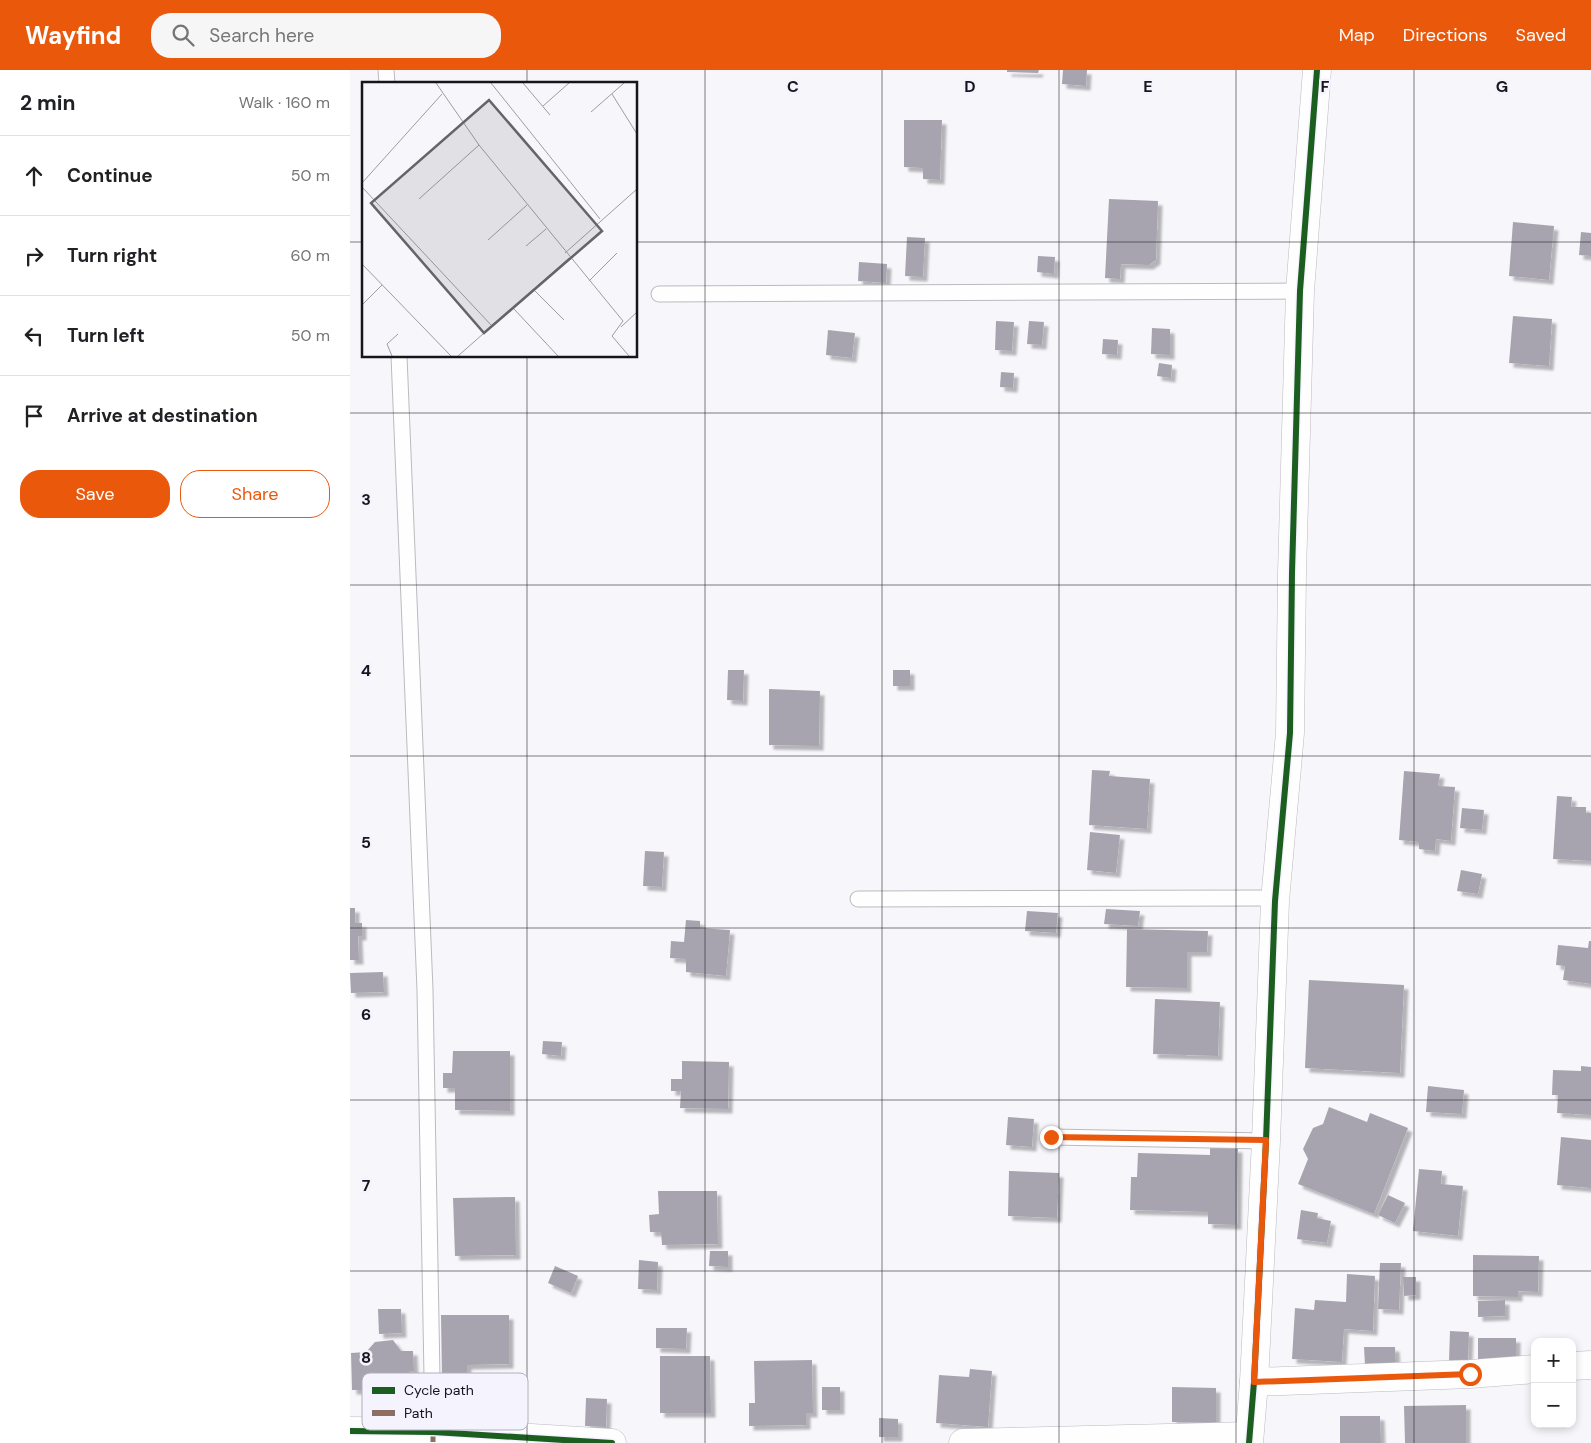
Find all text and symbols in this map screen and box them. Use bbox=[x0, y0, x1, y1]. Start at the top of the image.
search box bbox=[151, 13, 501, 58]
text: Wayfind bbox=[25, 20, 121, 51]
icon: search bbox=[169, 21, 197, 49]
text: Search here bbox=[209, 23, 314, 48]
text: Map bbox=[1339, 23, 1375, 47]
text: Directions bbox=[1403, 23, 1488, 47]
text: Saved bbox=[1516, 23, 1566, 47]
text: C bbox=[787, 76, 799, 97]
text: D bbox=[964, 76, 976, 97]
text: E bbox=[1143, 76, 1153, 97]
text: F bbox=[1321, 76, 1330, 97]
text: G bbox=[1496, 76, 1508, 97]
inset map bbox=[362, 82, 638, 358]
text: 2 min bbox=[20, 89, 76, 117]
text: Walk · 160 m bbox=[239, 92, 330, 113]
icon: ahead bbox=[20, 162, 48, 190]
text: Continue bbox=[67, 163, 153, 188]
text: 50 m bbox=[291, 165, 330, 186]
icon: right bbox=[20, 242, 48, 270]
text: Turn right bbox=[67, 243, 157, 268]
text: 60 m bbox=[290, 245, 330, 266]
icon: left bbox=[20, 322, 48, 350]
text: Turn left bbox=[67, 323, 145, 348]
text: 50 m bbox=[291, 325, 330, 346]
icon: arrive bbox=[20, 402, 48, 430]
text: Arrive at destination bbox=[67, 403, 258, 428]
button: Save bbox=[20, 470, 170, 518]
button: Share bbox=[180, 470, 330, 518]
text: 3 bbox=[361, 489, 371, 510]
text: 4 bbox=[361, 660, 371, 681]
text: 5 bbox=[361, 832, 371, 853]
text: 6 bbox=[361, 1004, 371, 1025]
route end bbox=[1040, 1126, 1063, 1149]
text: 7 bbox=[362, 1175, 371, 1196]
map controls bbox=[1531, 1338, 1576, 1428]
button: + bbox=[1531, 1338, 1576, 1383]
text: 8 bbox=[361, 1347, 371, 1368]
route start bbox=[1459, 1363, 1482, 1386]
legend bbox=[362, 1373, 528, 1430]
text: Cycle path bbox=[404, 1381, 474, 1399]
button: − bbox=[1531, 1383, 1576, 1428]
text: Path bbox=[404, 1404, 433, 1422]

